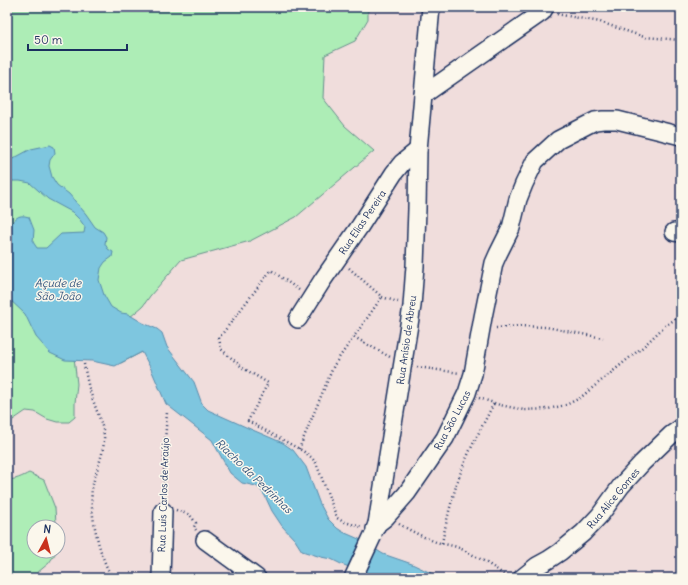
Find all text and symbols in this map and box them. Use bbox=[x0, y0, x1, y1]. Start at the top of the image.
scale bar bbox=[28, 26, 127, 52]
text: 50 m bbox=[34, 32, 63, 47]
street label: Rua Elias Pereira bbox=[336, 187, 389, 257]
water label: Açude de São João bbox=[35, 276, 82, 303]
street label: Rua Anísio de Abreu bbox=[394, 294, 419, 386]
street label: Rua São Lucas bbox=[431, 388, 474, 452]
water label: Riacho da Pedrinhas bbox=[213, 436, 296, 517]
street label: Rua Luís Carlos de Araújo bbox=[155, 437, 172, 553]
street label: Rua Alice Gomes bbox=[584, 465, 643, 531]
north arrow bbox=[26, 519, 66, 559]
text: N bbox=[43, 522, 52, 536]

